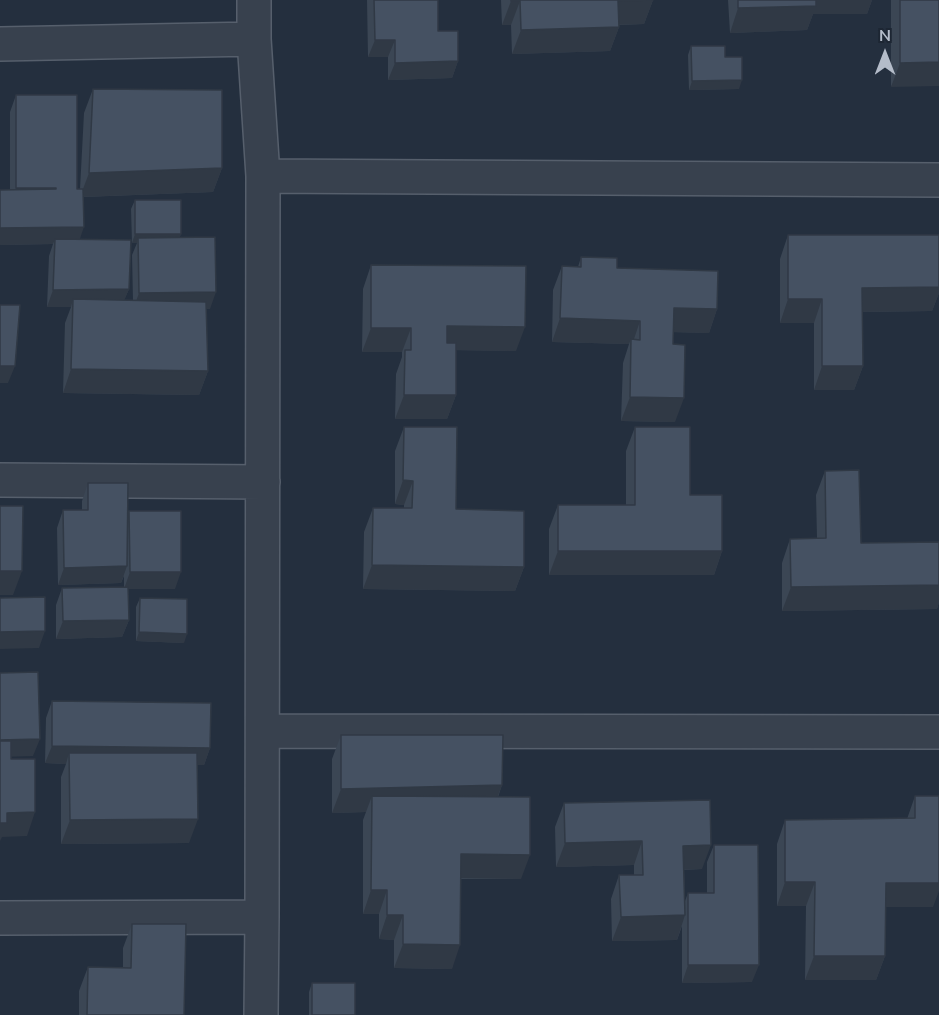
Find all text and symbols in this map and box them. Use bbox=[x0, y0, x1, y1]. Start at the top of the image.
north arrow bbox=[855, 24, 915, 84]
text: N bbox=[879, 25, 891, 47]

